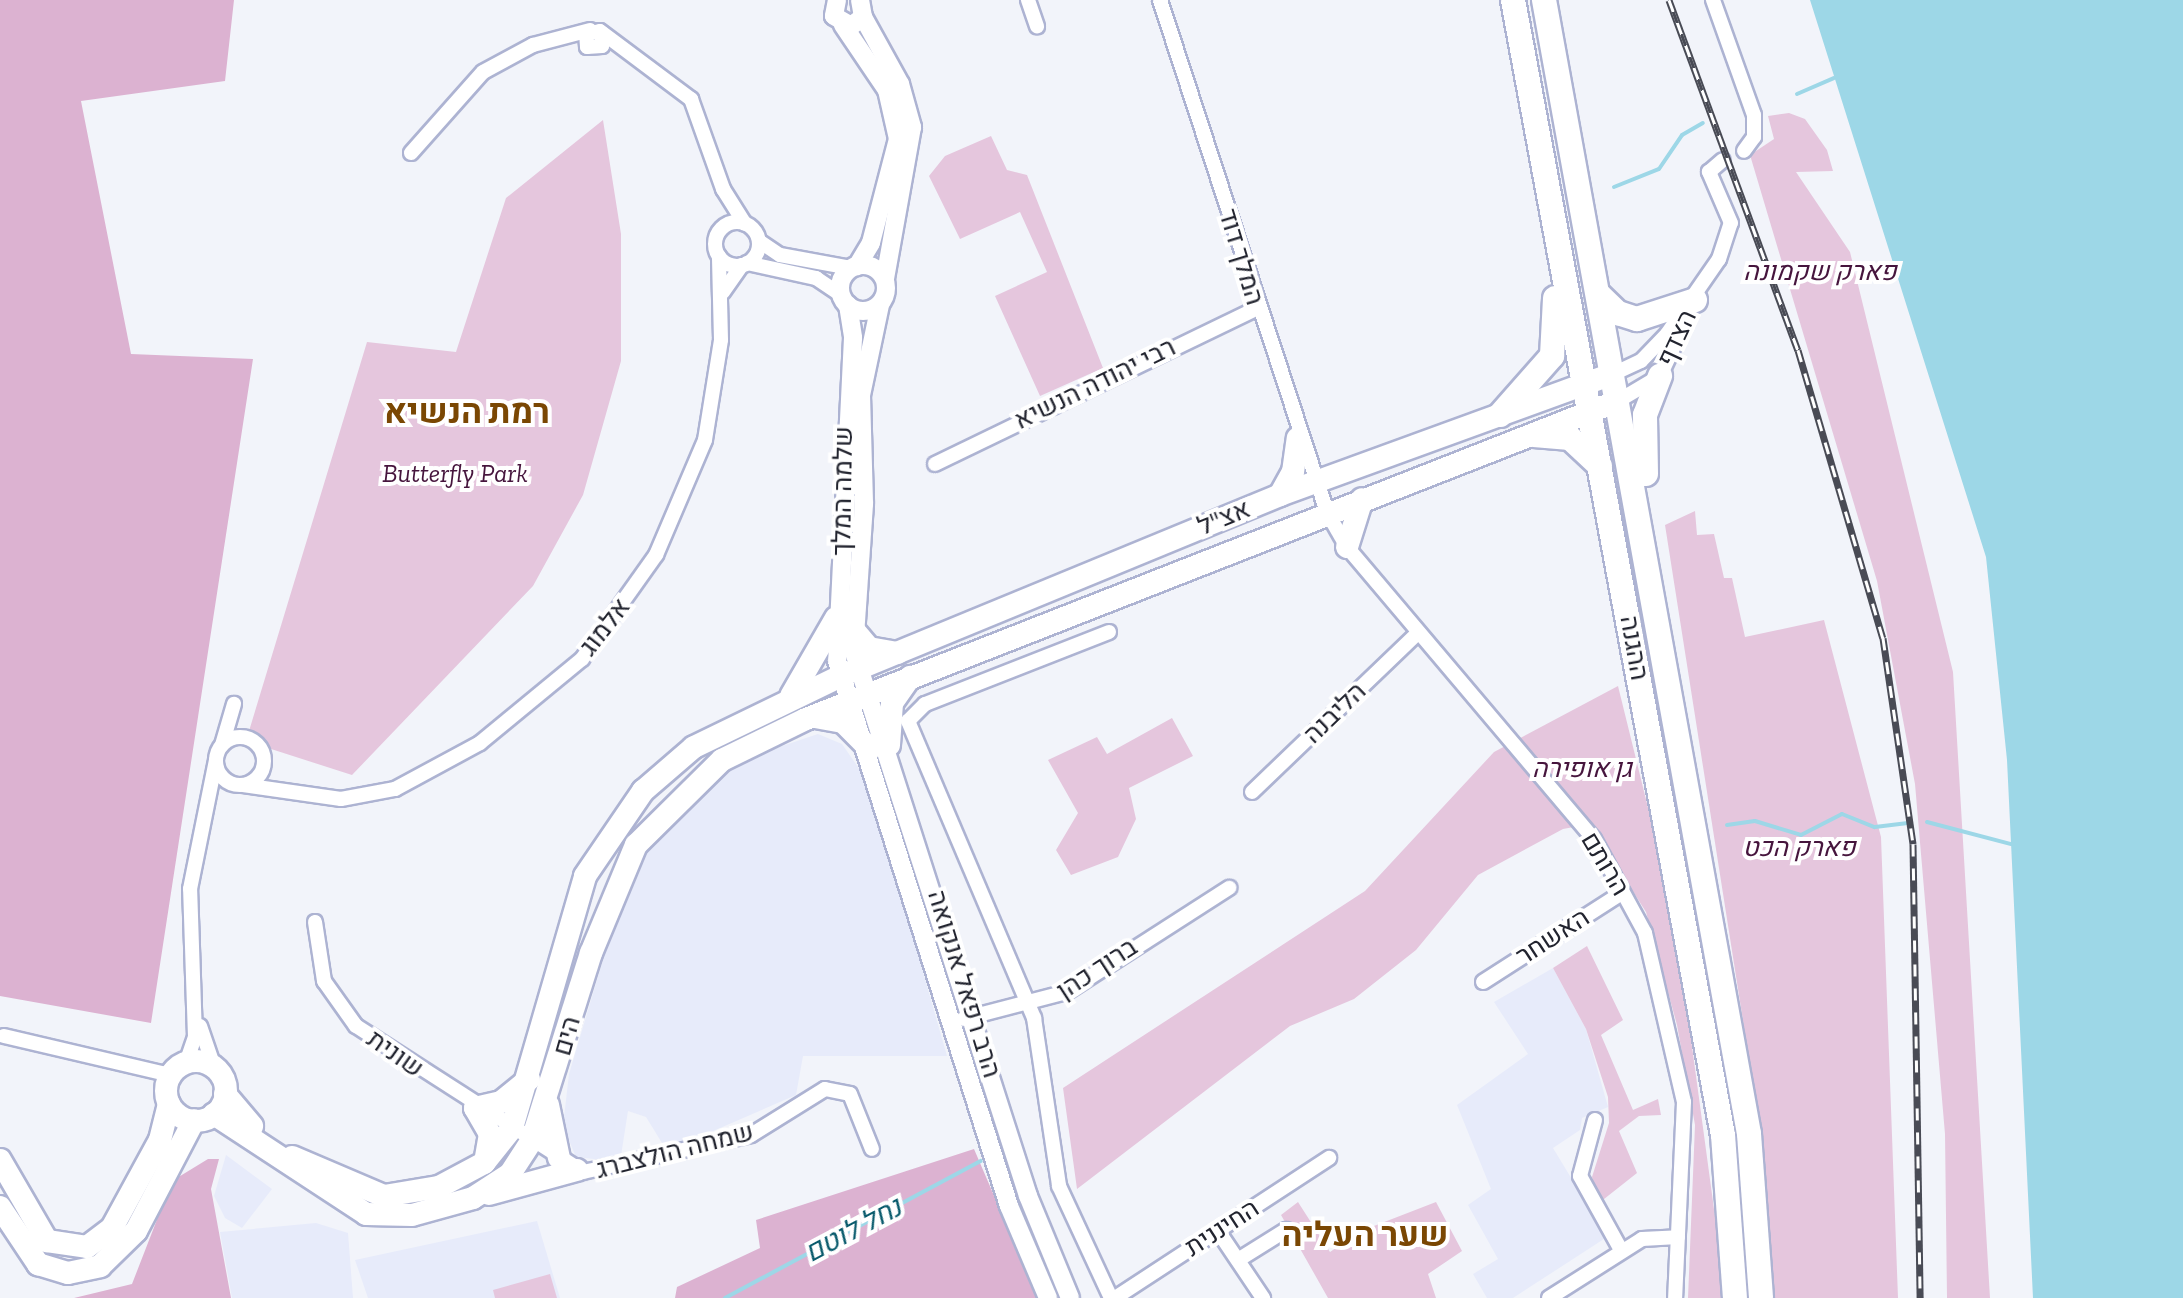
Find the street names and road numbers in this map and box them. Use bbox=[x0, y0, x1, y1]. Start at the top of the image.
street label: המלך דוד bbox=[1212, 205, 1270, 309]
street label: הצדף bbox=[1651, 305, 1703, 371]
street label: רבי יהודה הנשיא bbox=[1009, 331, 1181, 437]
street label: שלמה המלך bbox=[826, 426, 860, 556]
street label: אצ"ל bbox=[1193, 493, 1255, 543]
street label: אלמוג bbox=[573, 592, 637, 662]
street label: ההגנה bbox=[1613, 613, 1655, 683]
street label: הליבנה bbox=[1297, 676, 1373, 750]
street label: הרותם bbox=[1574, 827, 1636, 901]
street label: הרב רפאל אנקואה bbox=[921, 886, 1007, 1082]
street label: האשחר bbox=[1510, 902, 1596, 972]
street label: ברוך כהן bbox=[1051, 932, 1143, 1006]
street label: הים bbox=[547, 1013, 587, 1059]
street label: שונית bbox=[361, 1023, 429, 1085]
street label: שמחה הולצברג bbox=[593, 1116, 757, 1186]
street label: החיננית bbox=[1179, 1193, 1265, 1263]

